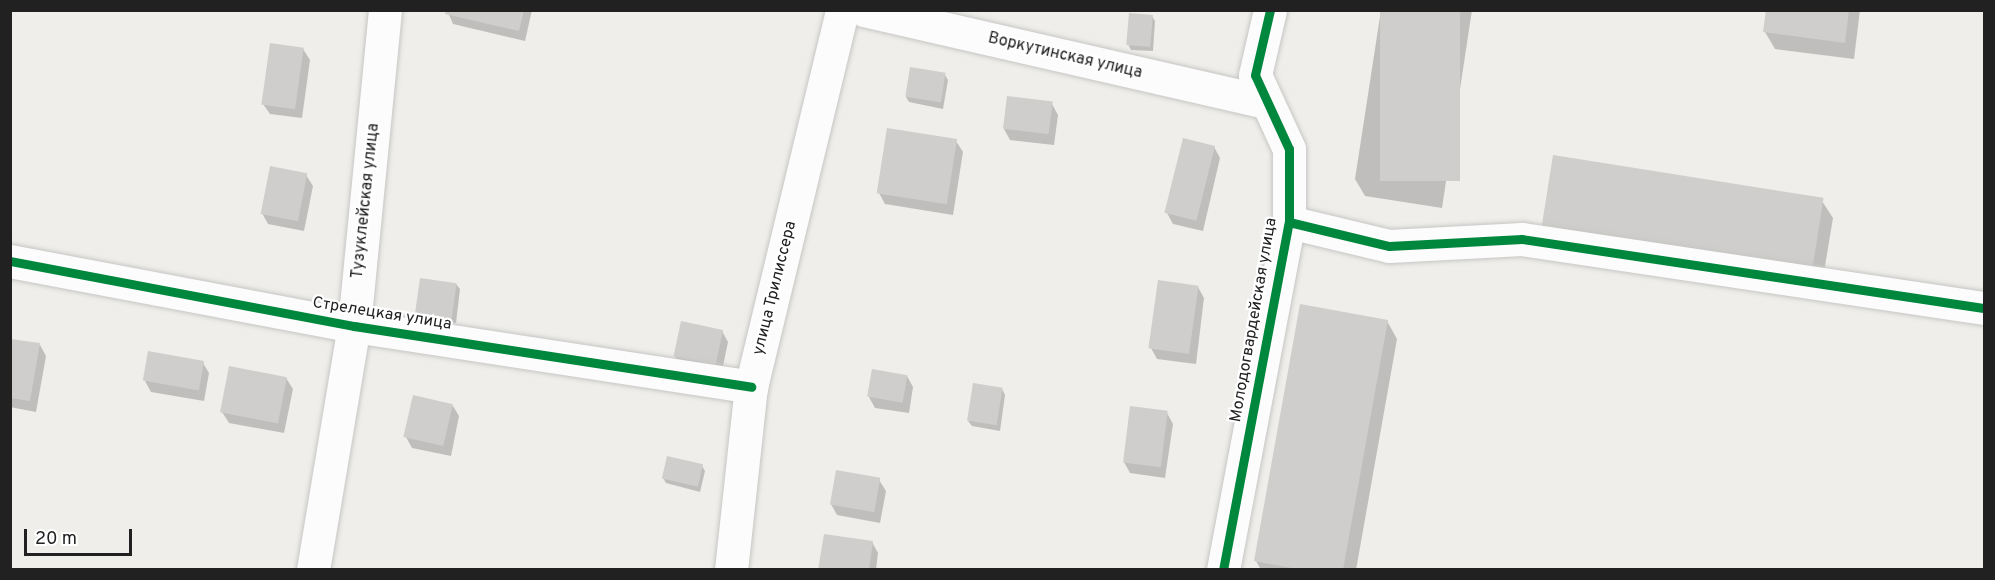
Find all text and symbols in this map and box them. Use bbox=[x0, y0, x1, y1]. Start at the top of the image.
street label: Воркутинская улица bbox=[986, 29, 1144, 83]
street label: Тузуклейская улица bbox=[348, 122, 384, 280]
street label: Молодогвардейская улица bbox=[1227, 216, 1281, 424]
street label: улица Трилиссера bbox=[749, 219, 801, 357]
street label: Стрелецкая улица bbox=[311, 294, 453, 334]
scale bar bbox=[27, 517, 135, 555]
text: 20 m bbox=[35, 528, 77, 551]

